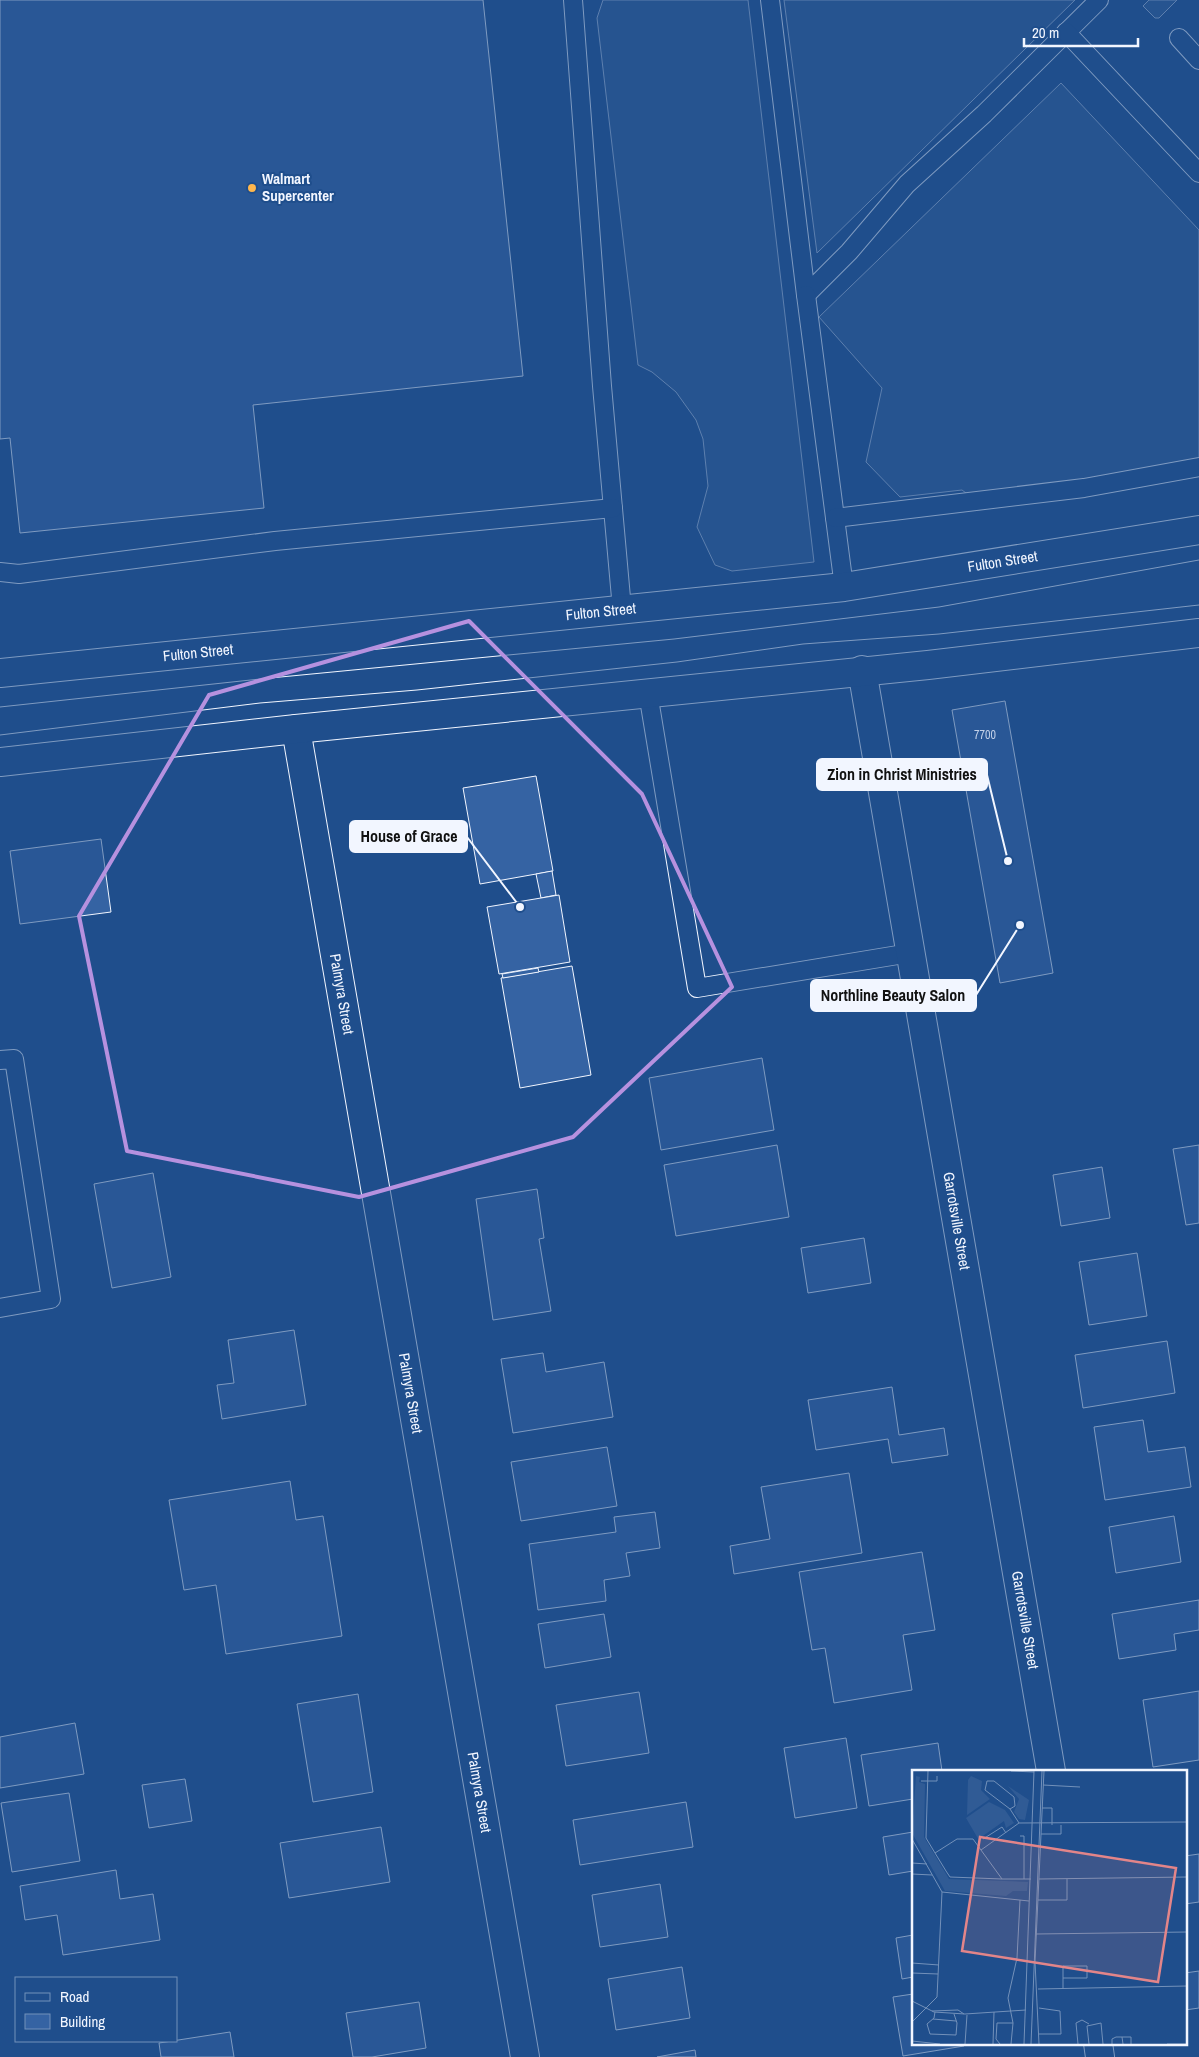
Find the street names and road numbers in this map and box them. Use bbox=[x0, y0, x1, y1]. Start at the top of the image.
street label: Fulton Street bbox=[966, 545, 1040, 577]
street label: Fulton Street bbox=[565, 597, 638, 625]
street label: Fulton Street bbox=[162, 638, 235, 666]
street label: Palmyra Street bbox=[325, 952, 360, 1036]
street label: Garrotsville Street bbox=[938, 1170, 976, 1272]
street label: Palmyra Street bbox=[394, 1351, 428, 1436]
street label: Garrotsville Street bbox=[1007, 1569, 1044, 1671]
street label: Palmyra Street bbox=[463, 1750, 497, 1835]

